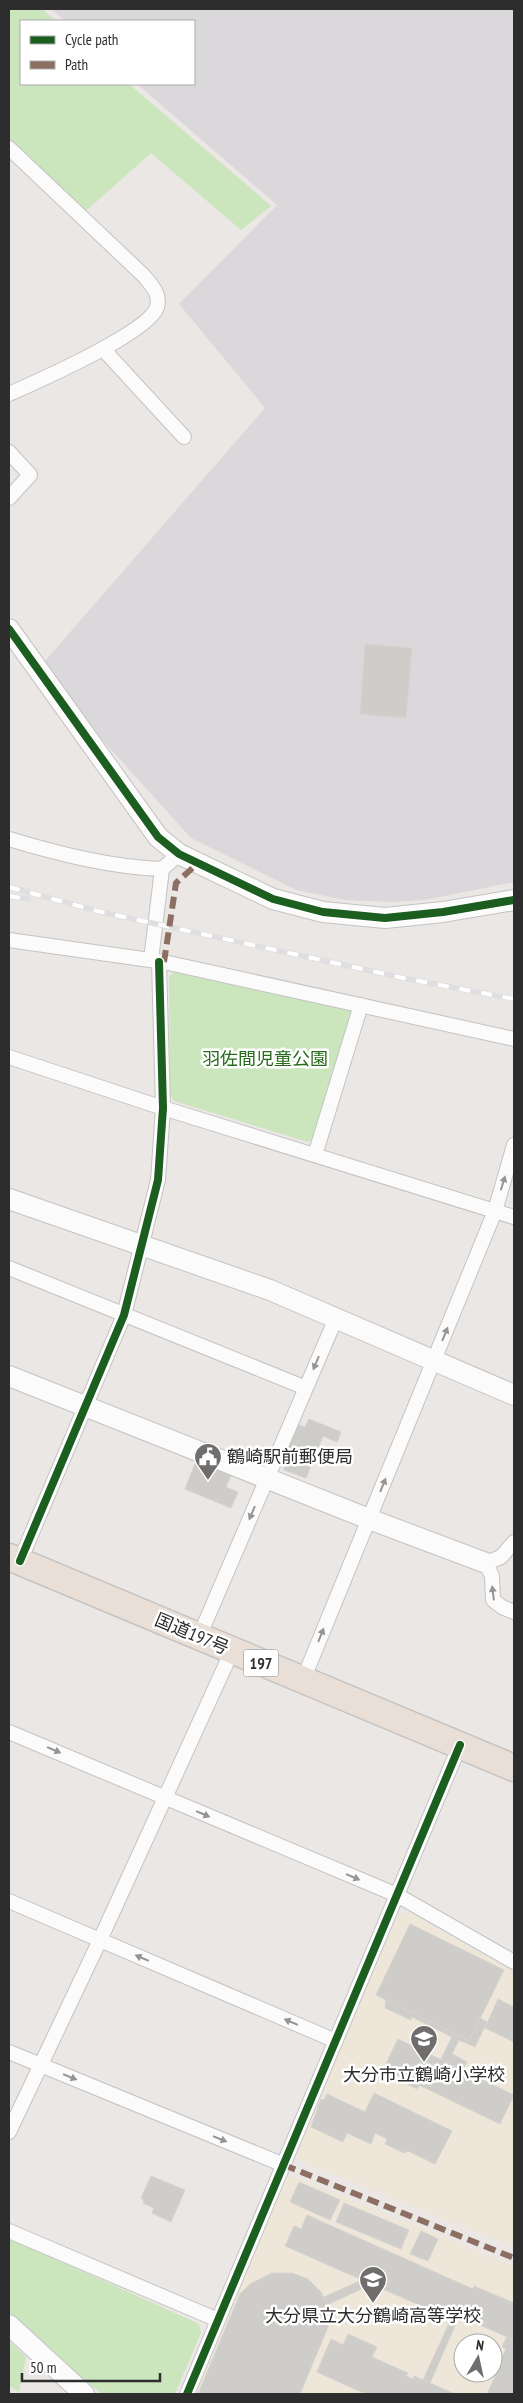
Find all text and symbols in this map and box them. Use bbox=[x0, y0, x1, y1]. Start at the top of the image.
legend bbox=[20, 20, 195, 85]
text: Cycle path bbox=[65, 30, 118, 49]
text: Path bbox=[65, 55, 88, 74]
park label: 羽佐間児童公園 bbox=[202, 1047, 328, 1070]
one-way arrow bbox=[500, 1175, 508, 1190]
one-way arrow bbox=[441, 1327, 449, 1341]
one-way arrow bbox=[312, 1356, 320, 1370]
public building icon: 鶴崎駅前郵便局 bbox=[193, 1442, 223, 1481]
place label: 鶴崎駅前郵便局 bbox=[227, 1445, 353, 1468]
one-way arrow bbox=[380, 1477, 387, 1492]
one-way arrow bbox=[248, 1505, 256, 1520]
one-way arrow bbox=[489, 1584, 497, 1600]
street label: 国道197号 bbox=[152, 1608, 233, 1659]
one-way arrow bbox=[318, 1628, 326, 1642]
road number: 197 bbox=[244, 1650, 278, 1676]
one-way arrow bbox=[47, 1747, 61, 1755]
one-way arrow bbox=[196, 1810, 210, 1818]
one-way arrow bbox=[346, 1873, 360, 1881]
one-way arrow bbox=[135, 1953, 149, 1961]
one-way arrow bbox=[284, 2017, 298, 2025]
school or university icon: 大分市立鶴崎小学校 bbox=[409, 2024, 439, 2063]
place label: 大分市立鶴崎小学校 bbox=[343, 2063, 505, 2086]
one-way arrow bbox=[63, 2074, 77, 2082]
one-way arrow bbox=[213, 2136, 227, 2144]
school or university icon: 大分県立大分鶴崎高等学校 bbox=[358, 2265, 388, 2304]
place label: 大分県立大分鶴崎高等学校 bbox=[265, 2304, 481, 2327]
north arrow bbox=[453, 2333, 503, 2383]
text: N bbox=[475, 2336, 485, 2355]
scale bar bbox=[22, 2350, 160, 2382]
text: 50 m bbox=[30, 2358, 56, 2377]

